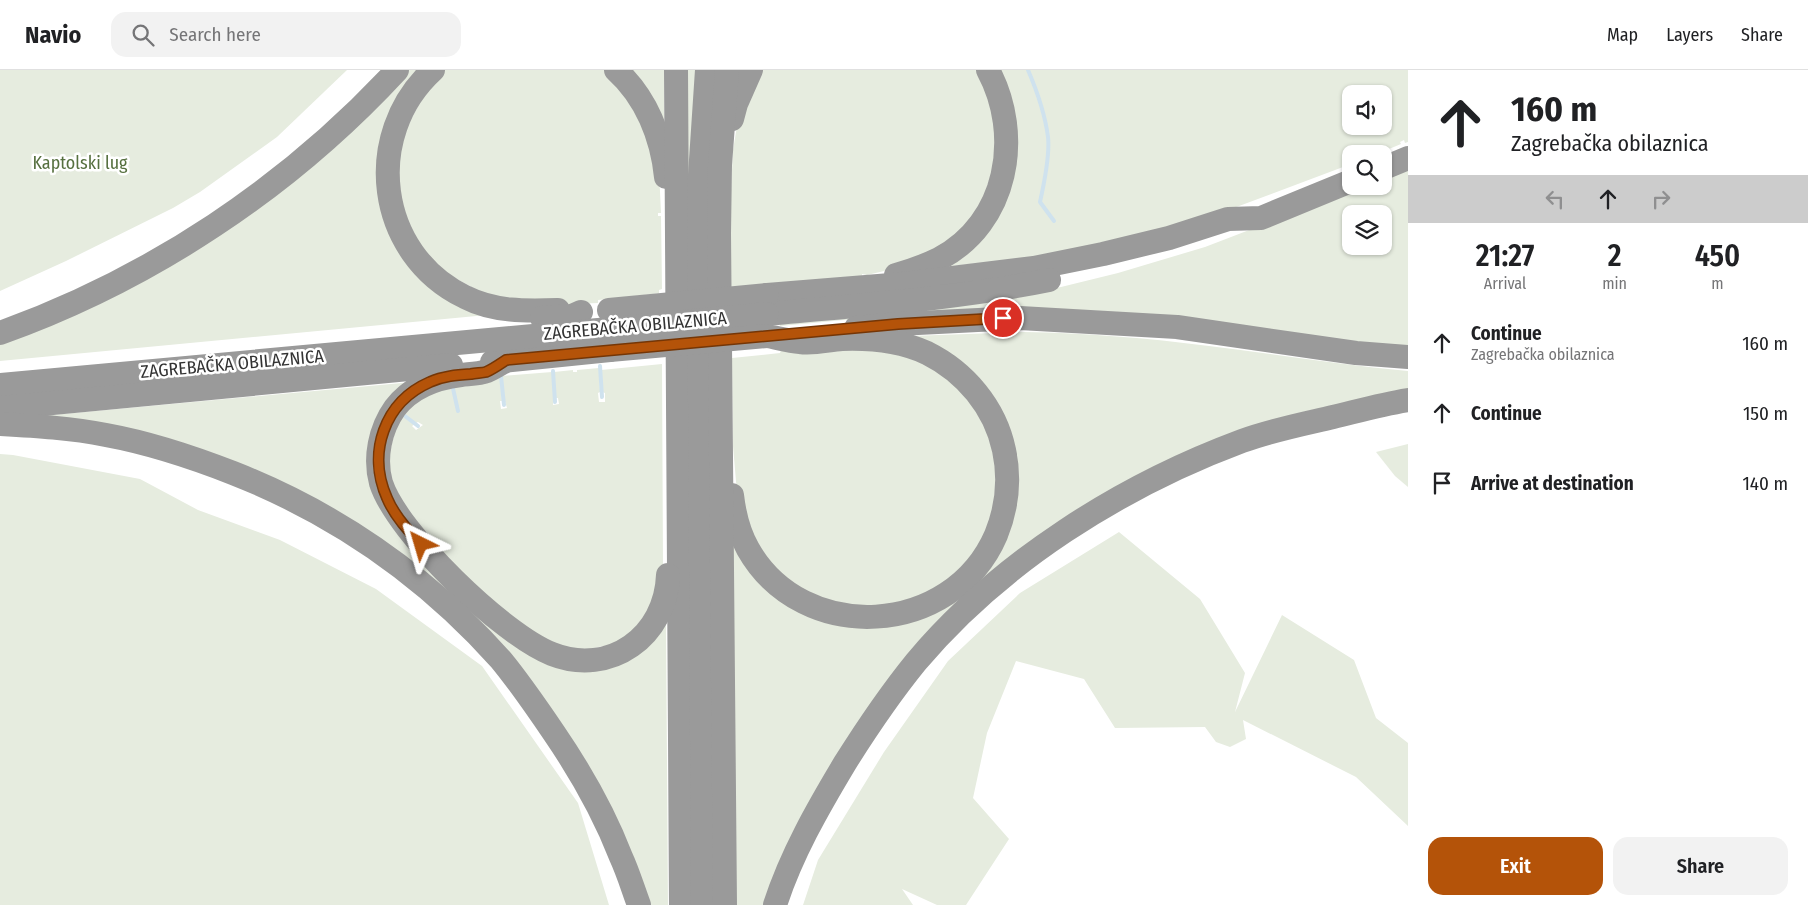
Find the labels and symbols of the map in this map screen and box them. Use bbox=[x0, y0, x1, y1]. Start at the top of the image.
park label: Kaptolski lug bbox=[32, 152, 128, 174]
pin bbox=[982, 297, 1024, 339]
street label: ZAGREBAČKA OBILAZNICA bbox=[542, 307, 728, 345]
street label: ZAGREBAČKA OBILAZNICA bbox=[139, 345, 325, 383]
position arrow bbox=[394, 517, 446, 569]

